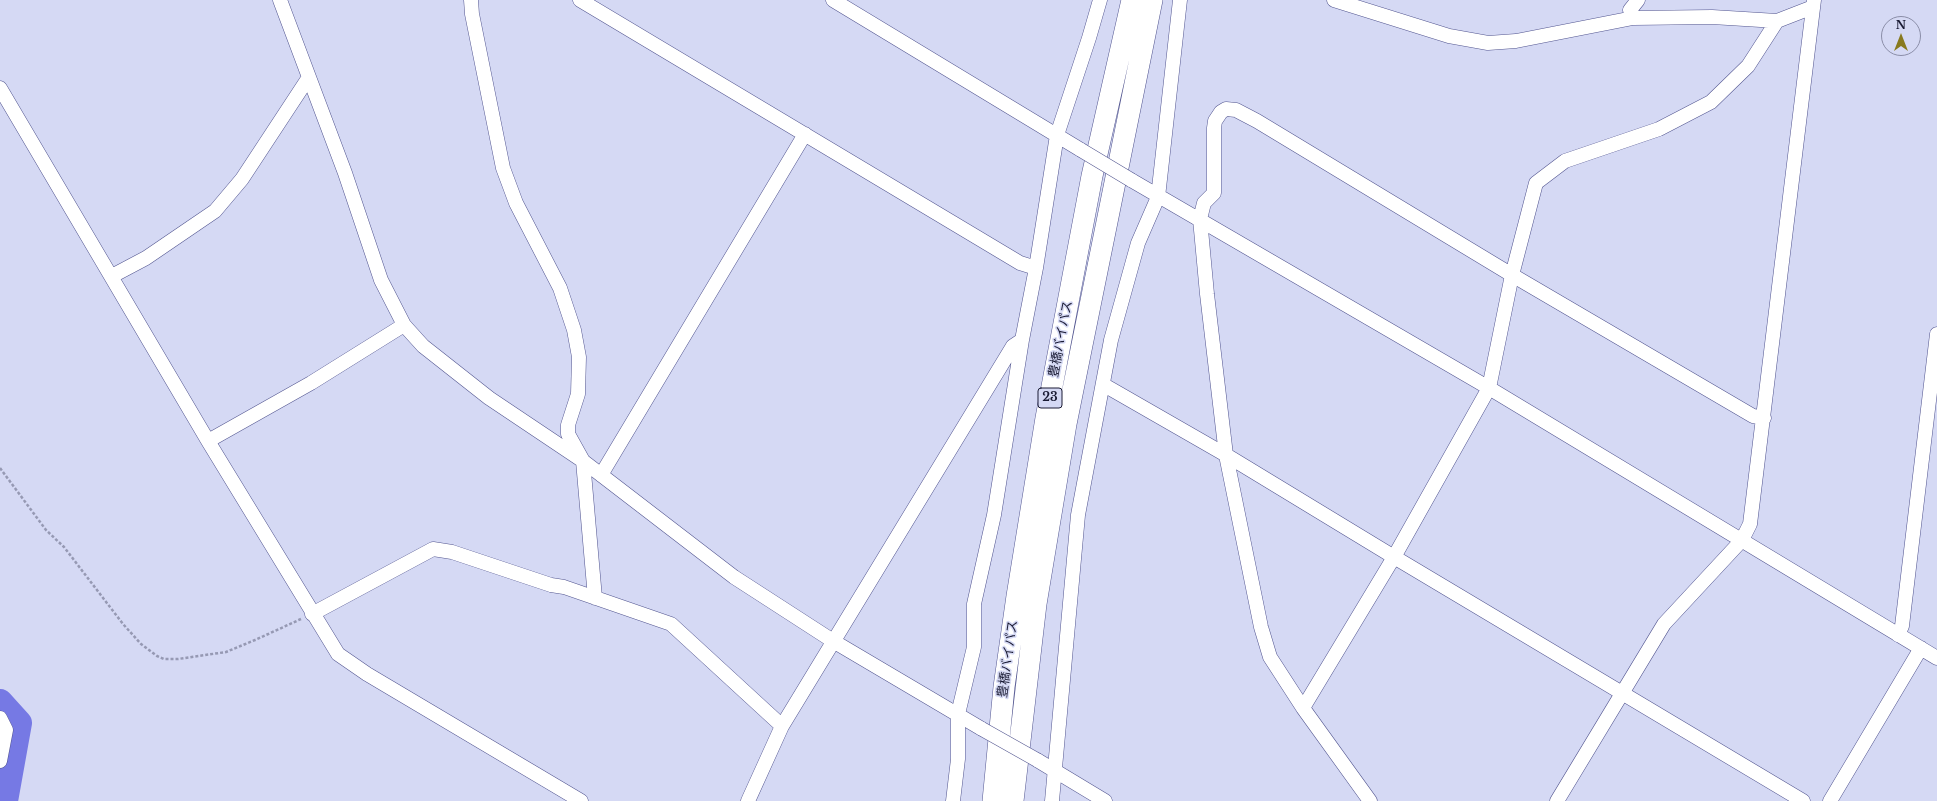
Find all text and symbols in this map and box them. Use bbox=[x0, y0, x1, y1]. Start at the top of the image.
north arrow bbox=[1881, 16, 1921, 56]
text: N bbox=[1896, 18, 1906, 32]
street label: 豊橋バイパス bbox=[1046, 299, 1076, 379]
road number: 23 bbox=[1038, 388, 1062, 408]
street label: 豊橋バイパス bbox=[995, 619, 1021, 699]

